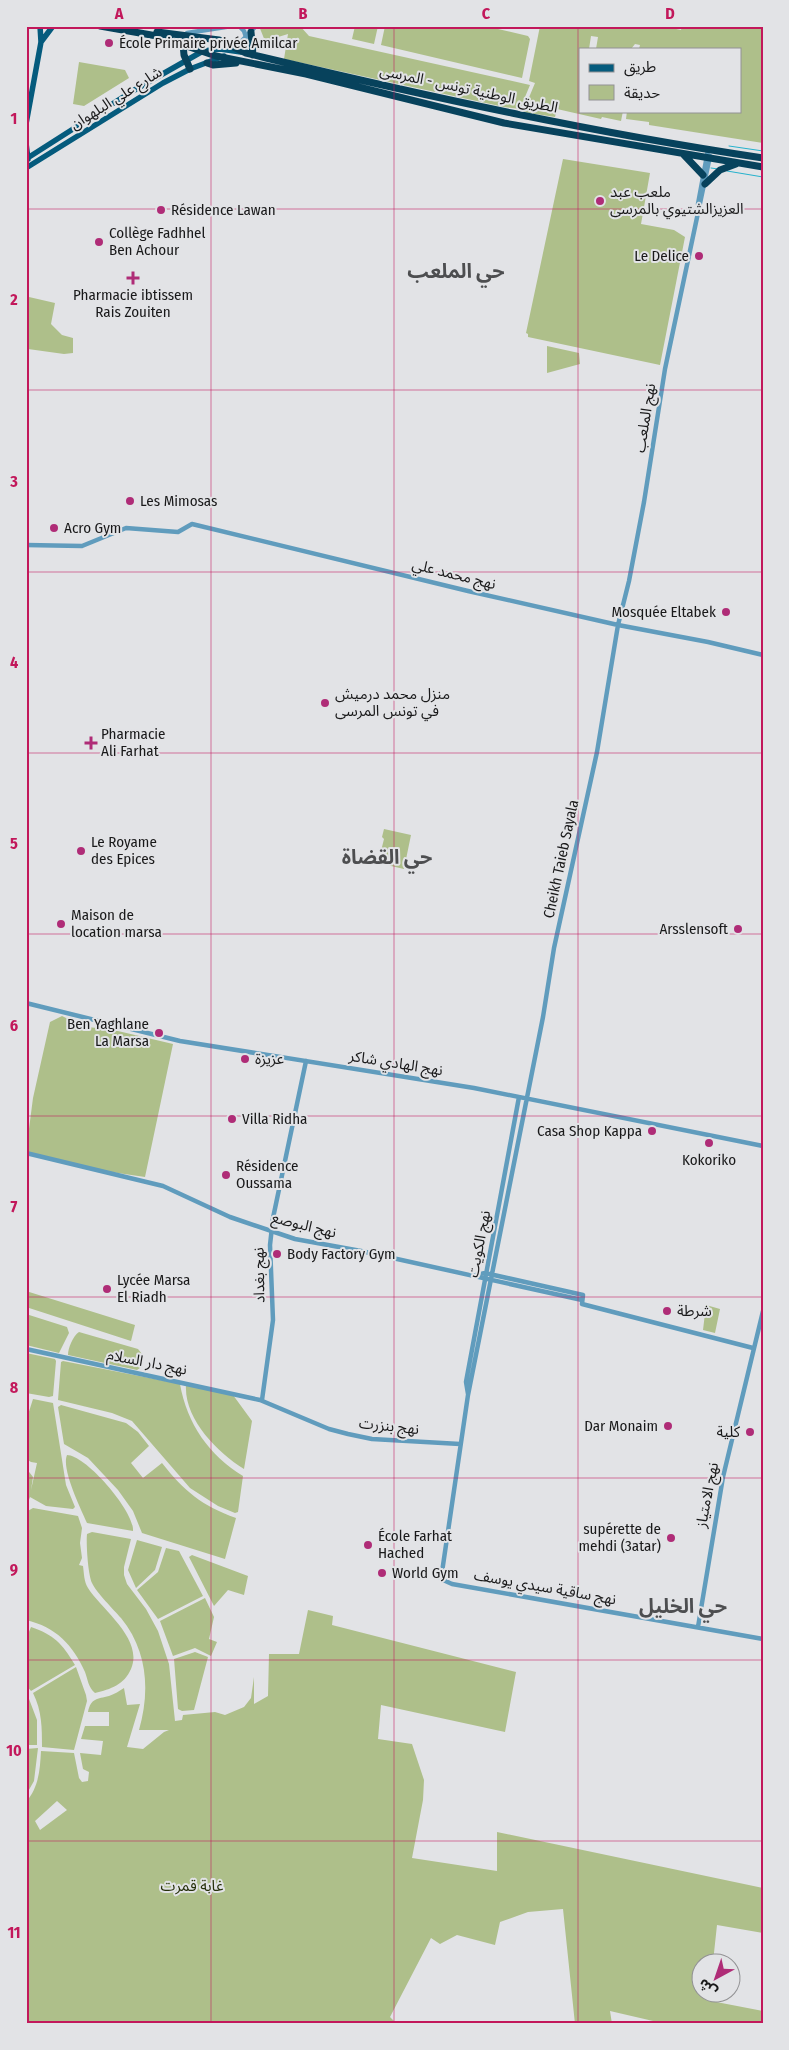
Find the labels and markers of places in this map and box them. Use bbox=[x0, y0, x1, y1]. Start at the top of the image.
place label: École Primaire privée Amilcar bbox=[119, 34, 298, 52]
marker: École Primaire privée Amilcar bbox=[103, 37, 115, 49]
place label: ملعب عبد العزيزالشتيوي بالمرسى bbox=[610, 183, 744, 220]
marker: ملعب عبد العزيزالشتيوي بالمرسى bbox=[594, 195, 606, 207]
place label: Résidence Lawan bbox=[171, 201, 276, 219]
marker: Résidence Lawan bbox=[155, 204, 167, 216]
place label: Collège Fadhhel Ben Achour bbox=[109, 224, 205, 259]
marker: Collège Fadhhel Ben Achour bbox=[93, 236, 105, 248]
place label: Le Delice bbox=[634, 247, 689, 265]
marker: Le Delice bbox=[693, 250, 705, 262]
marker: Pharmacie ibtissem Rais Zouiten bbox=[127, 272, 139, 284]
place label: Pharmacie ibtissem Rais Zouiten bbox=[73, 286, 193, 321]
place label: Les Mimosas bbox=[140, 492, 217, 510]
marker: Les Mimosas bbox=[124, 495, 136, 507]
place label: Acro Gym bbox=[64, 519, 121, 537]
marker: Acro Gym bbox=[48, 522, 60, 534]
place label: Mosquée Eltabek bbox=[611, 603, 716, 621]
marker: Mosquée Eltabek bbox=[720, 606, 732, 618]
place label: منزل محمد درميش في تونس المرسى bbox=[335, 685, 450, 722]
marker: منزل محمد درميش في تونس المرسى bbox=[319, 697, 331, 709]
place label: Pharmacie Ali Farhat bbox=[101, 725, 166, 760]
marker: Pharmacie Ali Farhat bbox=[85, 737, 97, 749]
place label: Le Royame des Epices bbox=[91, 833, 157, 868]
marker: Le Royame des Epices bbox=[75, 845, 87, 857]
place label: Maison de location marsa bbox=[71, 906, 162, 941]
marker: Maison de location marsa bbox=[55, 918, 67, 930]
place label: Arsslensoft bbox=[659, 920, 728, 938]
marker: Arsslensoft bbox=[732, 923, 744, 935]
place label: Ben Yaghlane La Marsa bbox=[67, 1015, 149, 1050]
marker: Ben Yaghlane La Marsa bbox=[153, 1027, 165, 1039]
place label: عزيزة bbox=[255, 1050, 284, 1068]
marker: عزيزة bbox=[239, 1053, 251, 1065]
place label: Villa Ridha bbox=[242, 1110, 307, 1128]
marker: Villa Ridha bbox=[226, 1113, 238, 1125]
place label: Casa Shop Kappa bbox=[537, 1122, 642, 1140]
marker: Casa Shop Kappa bbox=[646, 1125, 658, 1137]
marker: Kokoriko bbox=[703, 1137, 715, 1149]
place label: Kokoriko bbox=[682, 1151, 736, 1169]
place label: Résidence Oussama bbox=[236, 1157, 298, 1192]
marker: Résidence Oussama bbox=[220, 1169, 232, 1181]
place label: Body Factory Gym bbox=[287, 1245, 396, 1263]
marker: Body Factory Gym bbox=[271, 1248, 283, 1260]
place label: Lycée Marsa El Riadh bbox=[117, 1271, 190, 1306]
marker: Lycée Marsa El Riadh bbox=[101, 1283, 113, 1295]
place label: شرطة bbox=[677, 1302, 712, 1320]
marker: شرطة bbox=[661, 1305, 673, 1317]
place label: Dar Monaim bbox=[584, 1417, 658, 1435]
marker: Dar Monaim bbox=[662, 1420, 674, 1432]
place label: كلية bbox=[716, 1423, 741, 1441]
marker: كلية bbox=[744, 1426, 756, 1438]
place label: supérette de mehdi (3atar) bbox=[578, 1520, 661, 1555]
place label: École Farhat Hached bbox=[378, 1527, 452, 1562]
marker: supérette de mehdi (3atar) bbox=[665, 1532, 677, 1544]
marker: École Farhat Hached bbox=[362, 1539, 374, 1551]
place label: World Gym bbox=[392, 1564, 458, 1582]
marker: World Gym bbox=[376, 1567, 388, 1579]

